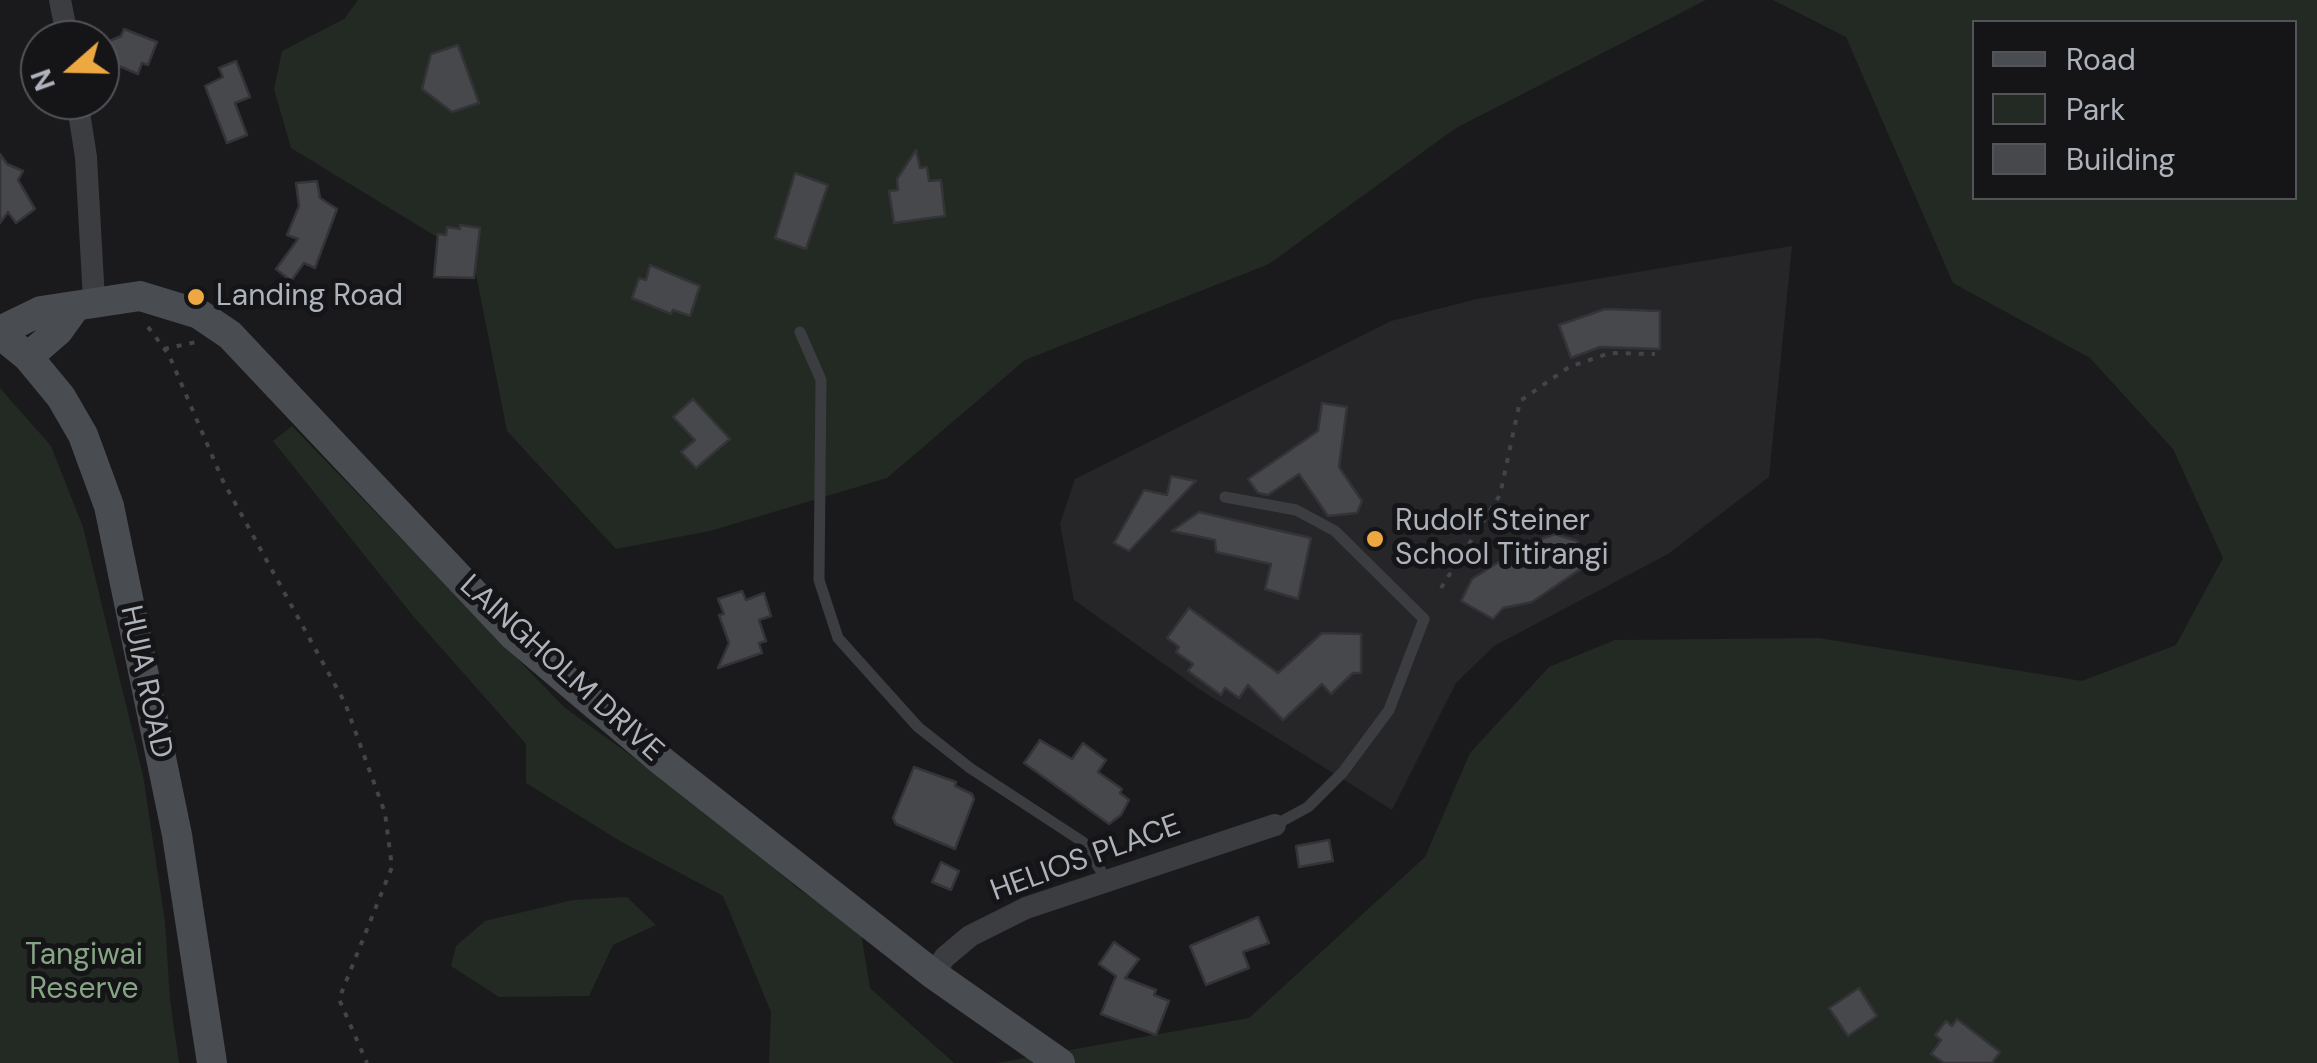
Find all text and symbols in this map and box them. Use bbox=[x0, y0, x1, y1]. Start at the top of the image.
north arrow bbox=[20, 20, 120, 120]
legend bbox=[1972, 20, 2297, 200]
text: Road bbox=[2066, 40, 2136, 79]
text: N bbox=[22, 64, 64, 96]
text: Park bbox=[2066, 90, 2125, 129]
text: Building bbox=[2066, 140, 2175, 179]
place label: Landing Road bbox=[216, 279, 403, 315]
marker: Landing Road bbox=[185, 286, 207, 308]
place label: Rudolf Steiner School Titirangi bbox=[1395, 504, 1609, 574]
marker: Rudolf Steiner School Titirangi bbox=[1364, 528, 1386, 550]
street label: LAINGHOLM DRIVE bbox=[452, 568, 670, 770]
street label: HUIA ROAD bbox=[111, 602, 179, 762]
street label: HELIOS PLACE bbox=[986, 808, 1186, 910]
park label: Tangiwai Reserve bbox=[25, 938, 143, 1008]

